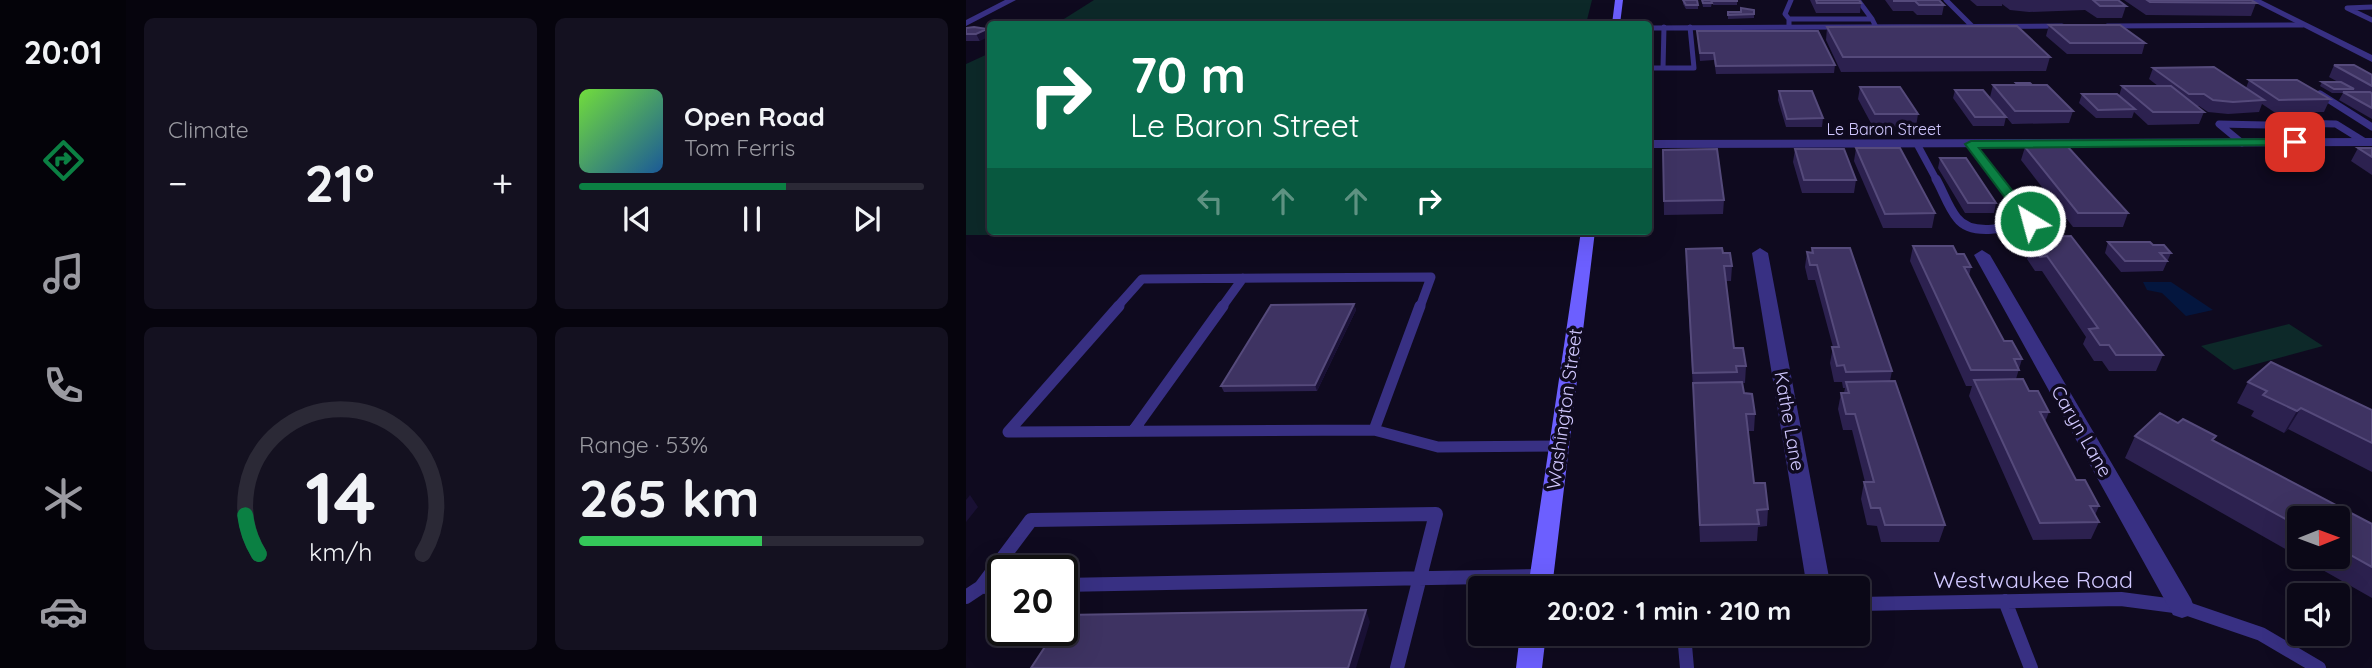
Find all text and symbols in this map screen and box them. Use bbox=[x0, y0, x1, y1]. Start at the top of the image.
text: 20:01 bbox=[24, 32, 102, 72]
text: 70 m bbox=[1130, 44, 1246, 105]
icon: right bbox=[1015, 49, 1106, 140]
text: Open Road bbox=[684, 100, 825, 133]
text: Le Baron Street bbox=[1130, 105, 1360, 145]
pin bbox=[2265, 112, 2325, 172]
text: Climate bbox=[168, 115, 249, 144]
street label: Le Baron Street bbox=[1827, 119, 1941, 139]
icon: arrive bbox=[2276, 123, 2314, 161]
text: Tom Ferris bbox=[684, 133, 795, 162]
icon: directions bbox=[39, 136, 88, 185]
text: 21° bbox=[305, 150, 375, 215]
text: − bbox=[168, 159, 188, 207]
text: + bbox=[492, 159, 513, 207]
icon: left bbox=[1191, 182, 1229, 220]
icon: ahead bbox=[1264, 182, 1302, 220]
icon: ahead bbox=[1337, 182, 1375, 220]
icon: right bbox=[1410, 182, 1448, 220]
position arrow bbox=[1993, 184, 2067, 258]
icon: previous bbox=[618, 200, 656, 238]
icon: pause bbox=[733, 200, 771, 238]
icon: next bbox=[848, 200, 886, 238]
icon: music bbox=[39, 249, 88, 298]
street label: Washington Street bbox=[1541, 327, 1587, 491]
icon: phone bbox=[39, 361, 88, 410]
street label: Kathe Lane bbox=[1769, 369, 1811, 473]
street label: Caryn Lane bbox=[2046, 381, 2118, 481]
text: Range · 53% bbox=[579, 430, 708, 459]
text: 14 bbox=[305, 452, 376, 543]
text: 265 km bbox=[579, 465, 759, 530]
icon: climate bbox=[39, 474, 88, 523]
north arrow bbox=[2287, 506, 2350, 569]
map controls bbox=[2287, 506, 2350, 646]
text: km/h bbox=[309, 536, 372, 567]
speed limit sign: 20 bbox=[987, 555, 1078, 646]
street label: Westwaukee Road bbox=[1933, 565, 2133, 594]
button: sound bbox=[2287, 583, 2350, 646]
icon: car bbox=[39, 587, 88, 636]
text: 20:02 · 1 min · 210 m bbox=[1547, 594, 1791, 627]

